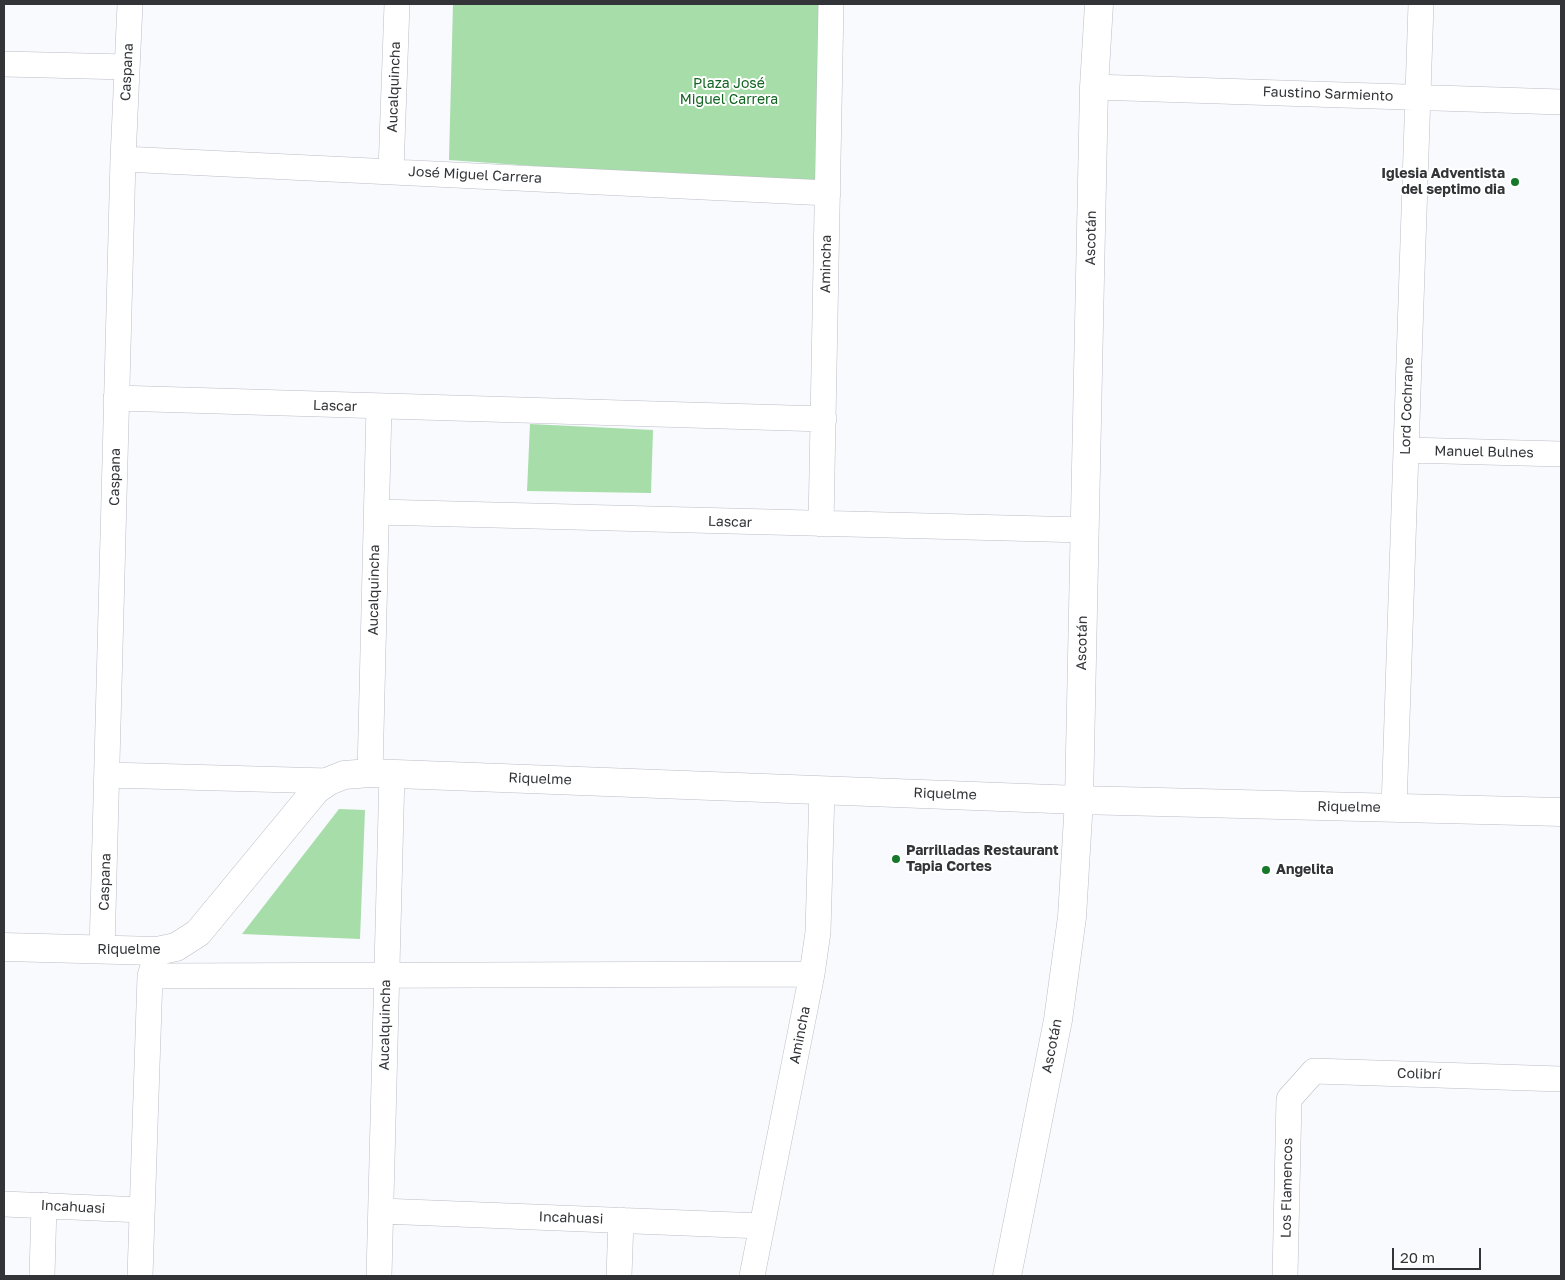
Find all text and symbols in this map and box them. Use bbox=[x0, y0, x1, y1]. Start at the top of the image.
street label: Aucalquincha bbox=[384, 41, 404, 133]
street label: Caspana bbox=[117, 43, 137, 101]
park label: Plaza José Miguel Carrera bbox=[680, 76, 778, 108]
street label: Faustino Sarmiento bbox=[1262, 83, 1394, 105]
street label: José Miguel Carrera bbox=[408, 163, 542, 187]
place label: Iglesia Adventista del septimo dia bbox=[1381, 166, 1505, 198]
marker: Iglesia Adventista del septimo dia bbox=[1509, 176, 1521, 188]
street label: Ascotán bbox=[1082, 210, 1100, 266]
street label: Amincha bbox=[817, 235, 835, 293]
street label: Lord Cochrane bbox=[1397, 357, 1417, 455]
street label: Lascar bbox=[312, 397, 358, 415]
street label: Manuel Bulnes bbox=[1434, 443, 1534, 461]
street label: Caspana bbox=[106, 448, 124, 506]
street label: Lascar bbox=[707, 513, 753, 531]
street label: Aucalquincha bbox=[365, 544, 383, 636]
street label: Ascotán bbox=[1073, 615, 1091, 671]
street label: Riquelme bbox=[508, 769, 572, 789]
street label: Riquelme bbox=[913, 784, 977, 804]
street label: Riquelme bbox=[1317, 798, 1381, 816]
place label: Parrilladas Restaurant Tapia Cortes bbox=[906, 843, 1059, 876]
street label: Caspana bbox=[96, 853, 114, 911]
marker: Parrilladas Restaurant Tapia Cortes bbox=[890, 853, 902, 865]
place label: Angelita bbox=[1276, 862, 1334, 878]
marker: Angelita bbox=[1260, 864, 1272, 876]
street label: Riquelme bbox=[97, 942, 161, 958]
street label: Aucalquincha bbox=[376, 979, 394, 1071]
street label: Amincha bbox=[786, 1005, 814, 1065]
street label: Ascotán bbox=[1039, 1017, 1065, 1075]
street label: Colibrí bbox=[1397, 1065, 1441, 1083]
street label: Los Flamencos bbox=[1278, 1138, 1296, 1238]
street label: Incahuasi bbox=[40, 1197, 106, 1217]
street label: Incahuasi bbox=[538, 1208, 604, 1228]
scale bar bbox=[1395, 1238, 1484, 1270]
text: 20 m bbox=[1400, 1248, 1435, 1266]

